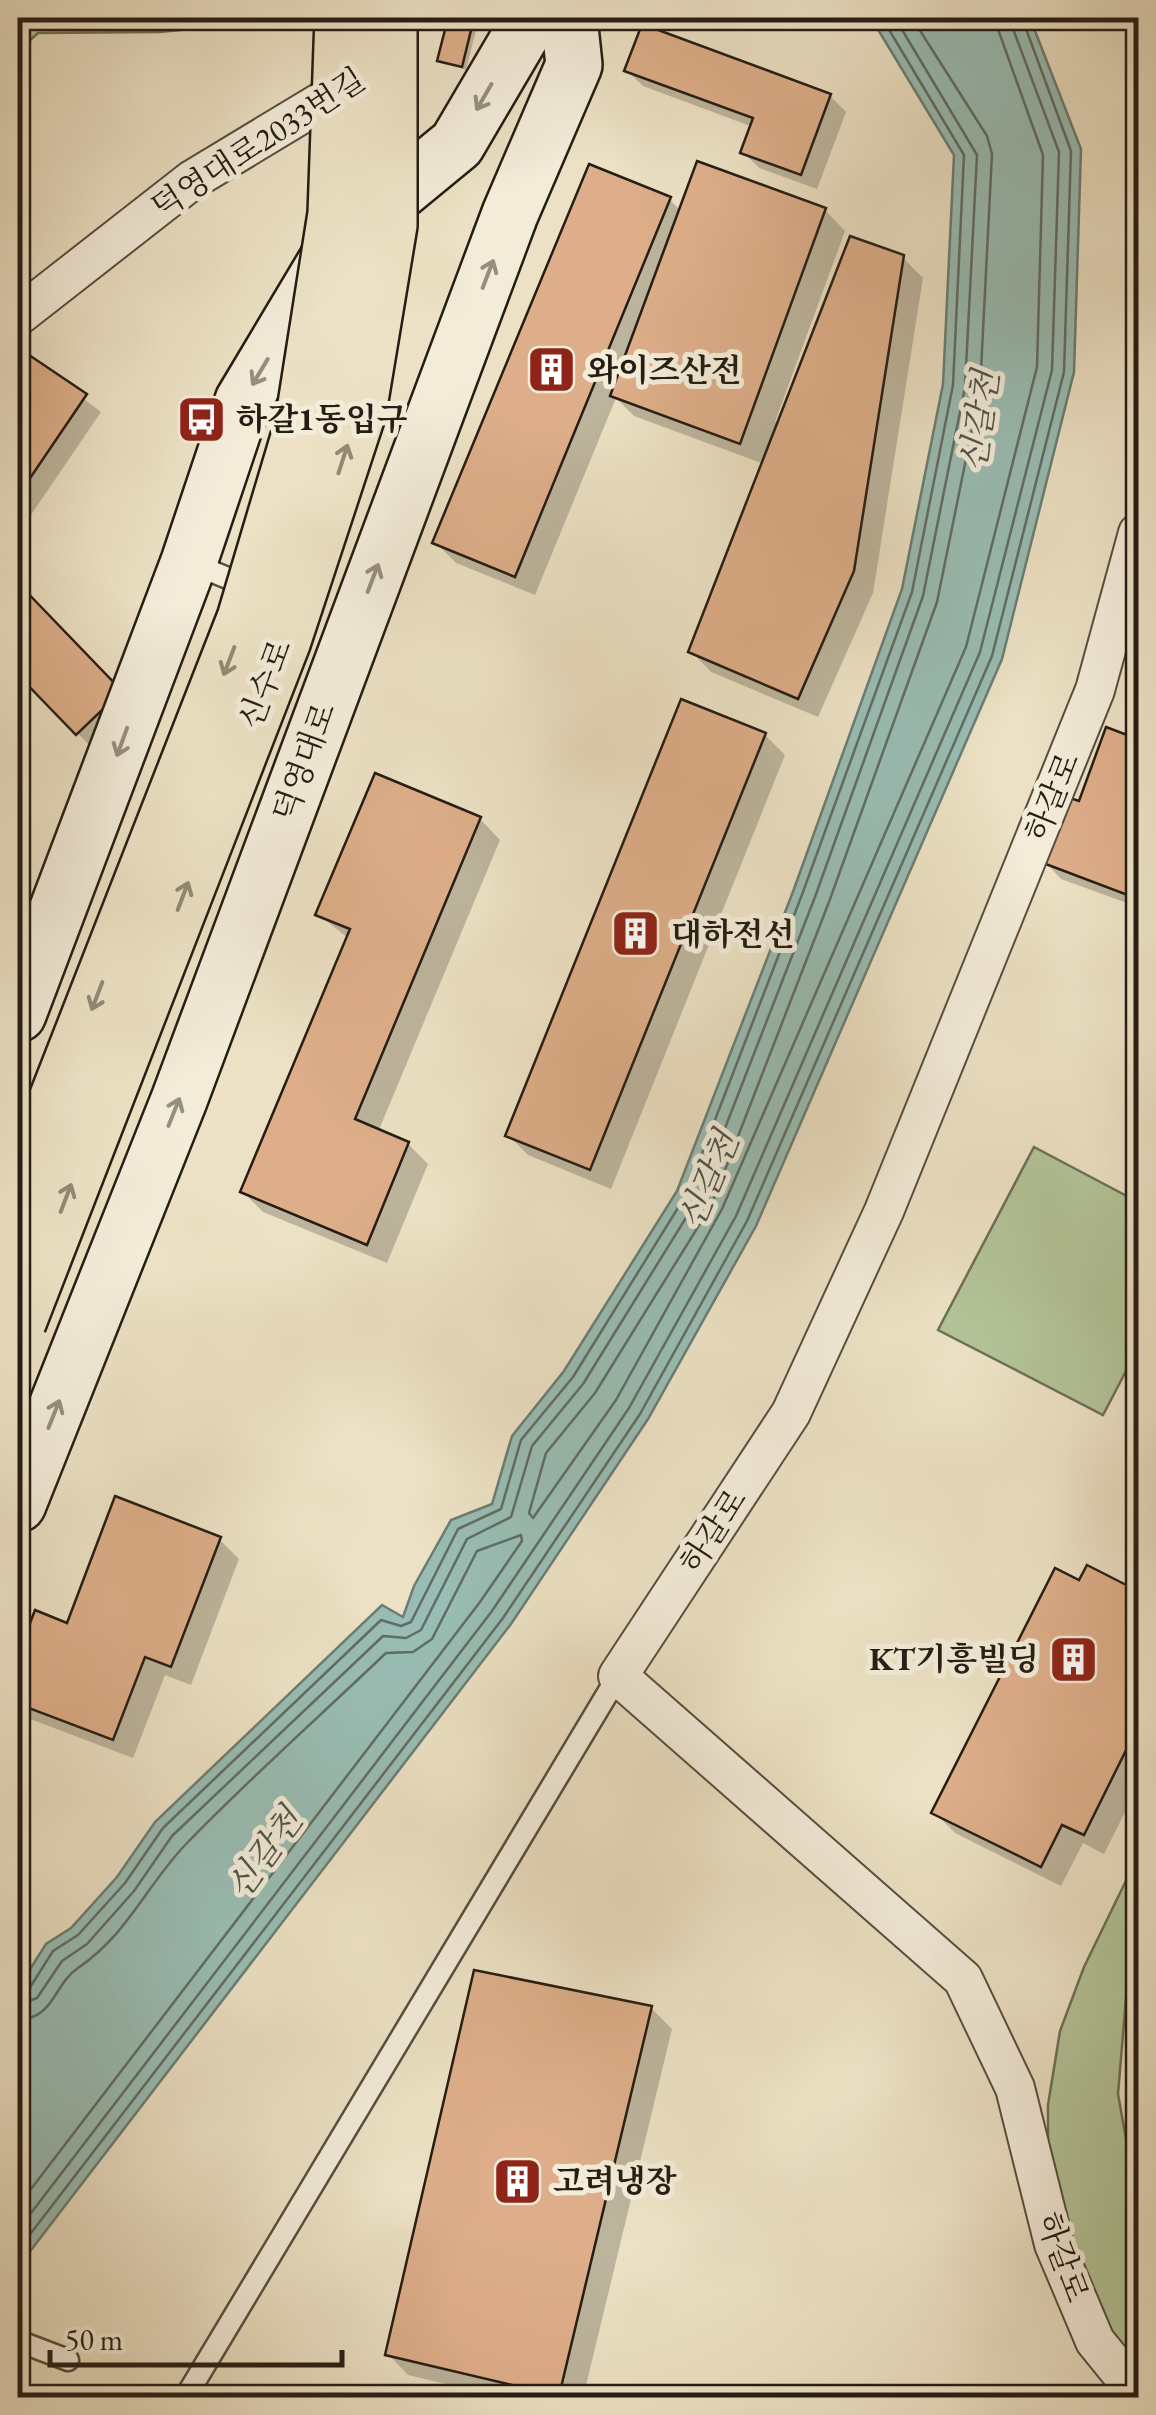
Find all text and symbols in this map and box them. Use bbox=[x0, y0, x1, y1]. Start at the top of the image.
street label: 덕영대로2033번길 bbox=[143, 58, 373, 228]
one-way arrow bbox=[474, 82, 494, 111]
one-way arrow bbox=[480, 259, 498, 290]
building icon: 와이즈산전 bbox=[526, 344, 578, 396]
place label: 와이즈산전 bbox=[587, 349, 742, 391]
one-way arrow bbox=[250, 357, 270, 386]
water label: 신갈천 bbox=[950, 365, 1009, 474]
bus stop icon: 하갈1동입구 bbox=[175, 393, 227, 445]
place label: 하갈1동입구 bbox=[236, 398, 408, 440]
one-way arrow bbox=[335, 443, 353, 475]
one-way arrow bbox=[365, 563, 383, 594]
street label: 신수로 bbox=[229, 633, 301, 735]
one-way arrow bbox=[218, 645, 236, 675]
street label: 덕영대로 bbox=[263, 697, 345, 827]
one-way arrow bbox=[112, 725, 130, 756]
street label: 하갈로 bbox=[1015, 746, 1089, 848]
one-way arrow bbox=[176, 881, 194, 911]
building icon: 대하전선 bbox=[610, 908, 662, 960]
place label: 대하전선 bbox=[671, 913, 795, 955]
one-way arrow bbox=[87, 980, 105, 1011]
one-way arrow bbox=[167, 1097, 185, 1128]
water label: 신갈천 bbox=[667, 1123, 749, 1235]
one-way arrow bbox=[58, 1184, 76, 1214]
one-way arrow bbox=[46, 1399, 64, 1429]
street label: 하갈로 bbox=[670, 1481, 756, 1581]
building icon: KT기흥빌딩 bbox=[1048, 1633, 1100, 1685]
place label: KT기흥빌딩 bbox=[869, 1638, 1039, 1680]
water label: 신갈천 bbox=[216, 1797, 313, 1907]
building icon: 고려냉장 bbox=[492, 2155, 544, 2207]
place label: 고려냉장 bbox=[553, 2160, 677, 2202]
street label: 하갈로 bbox=[1027, 2206, 1099, 2308]
scale bar bbox=[50, 2305, 342, 2367]
text: 50 m bbox=[65, 2320, 123, 2359]

